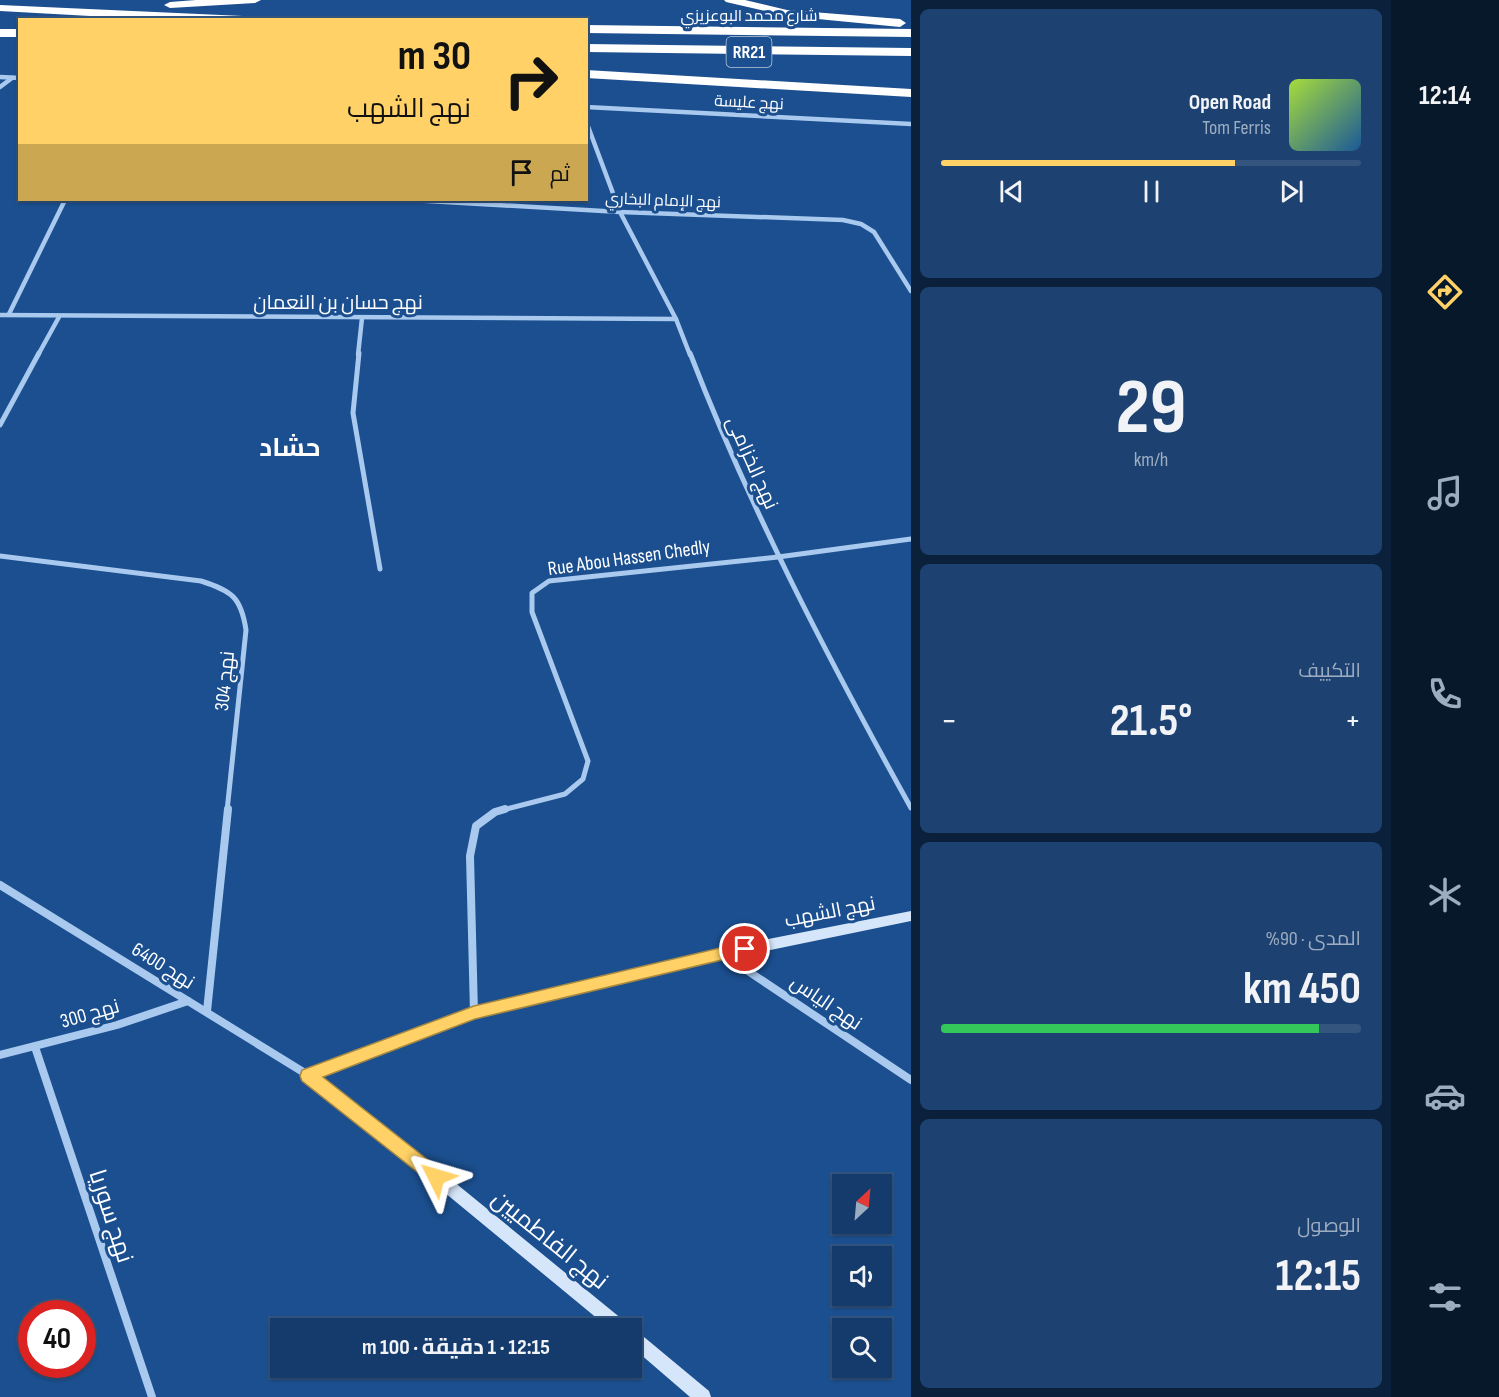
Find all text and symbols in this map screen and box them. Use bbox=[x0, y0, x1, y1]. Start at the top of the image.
street label: شارع محمد البوعزيزي bbox=[681, 7, 817, 29]
text: 30 m bbox=[398, 31, 471, 82]
road number: RR21 bbox=[726, 37, 771, 67]
icon: right bbox=[492, 42, 570, 120]
text: 12:14 bbox=[1419, 80, 1471, 112]
text: Open Road bbox=[1189, 89, 1271, 116]
street label: نهج عليسة bbox=[714, 92, 784, 115]
text: نهج الشهب bbox=[347, 93, 471, 125]
text: Tom Ferris bbox=[1202, 116, 1271, 140]
icon: arrive bbox=[505, 156, 538, 189]
text: ثم bbox=[550, 161, 570, 188]
icon: previous bbox=[995, 175, 1028, 208]
icon: pause bbox=[1135, 175, 1168, 208]
icon: next bbox=[1275, 175, 1308, 208]
street label: نهج الإمام البخاري bbox=[605, 189, 721, 216]
icon: directions bbox=[1424, 271, 1466, 313]
street label: نهج حسان بن النعمان bbox=[253, 291, 423, 316]
text: 29 bbox=[1115, 362, 1187, 455]
street label: نهج الخزامى bbox=[720, 413, 783, 514]
district label: حشاد bbox=[259, 433, 321, 464]
text: km/h bbox=[1134, 448, 1168, 472]
icon: music bbox=[1424, 472, 1466, 514]
street label: Rue Abou Hassen Chedly bbox=[546, 535, 712, 581]
street label: نهج 304 bbox=[210, 650, 241, 712]
text: التكييف bbox=[1298, 659, 1361, 683]
icon: phone bbox=[1424, 673, 1466, 715]
text: 21.5° bbox=[1110, 694, 1192, 749]
text: − bbox=[941, 701, 957, 741]
text: + bbox=[1345, 701, 1361, 741]
icon: climate bbox=[1424, 874, 1466, 916]
street label: نهج الشهب bbox=[783, 891, 878, 934]
pin bbox=[719, 923, 770, 974]
text: المدى · 90% bbox=[1265, 927, 1361, 951]
icon: arrive bbox=[728, 932, 761, 965]
street label: نهج 6400 bbox=[127, 937, 199, 995]
text: 450 km bbox=[1243, 962, 1361, 1017]
street label: نهج الياس bbox=[785, 970, 866, 1036]
street label: نهج 300 bbox=[58, 994, 123, 1035]
icon: car bbox=[1424, 1075, 1466, 1117]
position arrow bbox=[404, 1145, 468, 1209]
street label: نهج سوريا bbox=[81, 1166, 140, 1267]
north arrow bbox=[832, 1174, 892, 1234]
map controls bbox=[832, 1174, 892, 1378]
street label: نهج الفاطميين bbox=[485, 1184, 614, 1297]
text: الوصول bbox=[1297, 1214, 1361, 1238]
button: sound bbox=[832, 1246, 892, 1306]
text: 12:15 bbox=[1276, 1249, 1361, 1304]
icon: filters bbox=[1424, 1276, 1466, 1318]
speed limit sign: 40 bbox=[18, 1300, 96, 1378]
button: search bbox=[832, 1318, 892, 1378]
text: 12:15 · 1 دقيقة · 100 m bbox=[362, 1334, 550, 1361]

